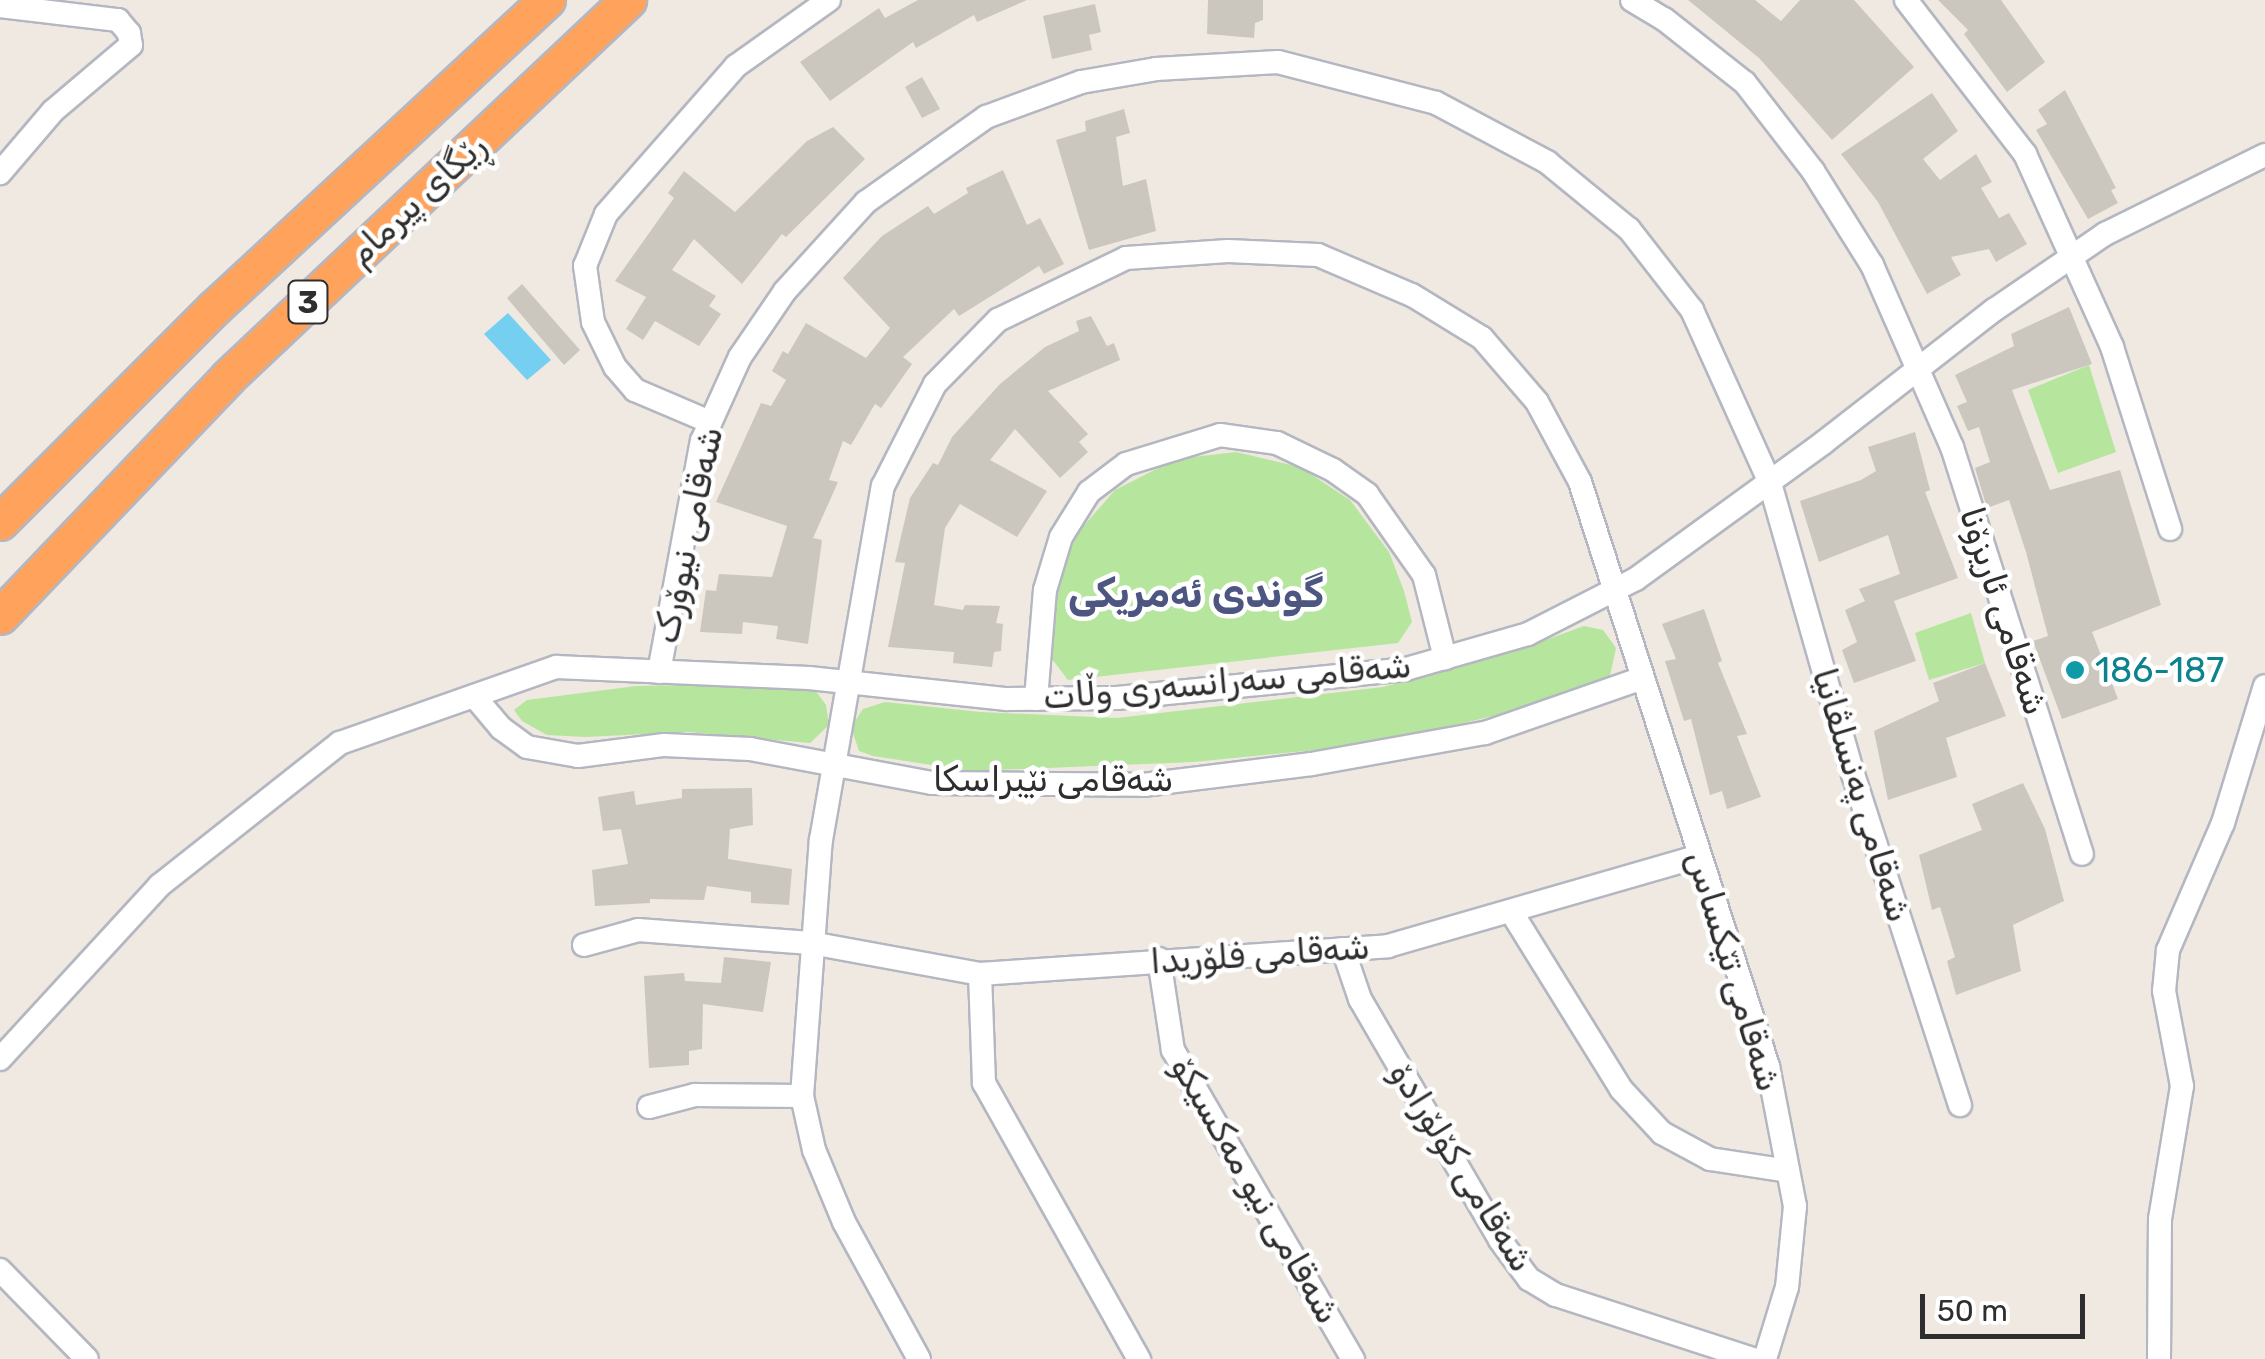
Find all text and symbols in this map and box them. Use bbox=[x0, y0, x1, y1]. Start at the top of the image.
street label: ڕێگای پیرمام bbox=[339, 124, 495, 274]
road number: 3 bbox=[286, 275, 330, 329]
street label: شەقامی نیوۆرک bbox=[645, 423, 731, 647]
street label: شەقامی ئاریزۆنا bbox=[1951, 502, 2057, 720]
district label: گوندی ئەمریکی bbox=[1068, 570, 1324, 618]
street label: شەقامی سەرانسەری وڵات bbox=[1041, 644, 1413, 718]
place label: 186-187 bbox=[2095, 649, 2224, 691]
marker: 186-187 bbox=[2064, 659, 2086, 681]
street label: شەقامی پەنسلڤانیا bbox=[1803, 663, 1921, 927]
street label: شەقامی نێبراسکا bbox=[933, 758, 1173, 800]
street label: شەقامی تێکساس bbox=[1677, 846, 1791, 1096]
street label: شەقامی فلۆریدا bbox=[1149, 925, 1371, 983]
street label: شەقامی نیو مەکسیکۆ bbox=[1162, 1049, 1350, 1331]
street label: شەقامی کۆلۆرادۆ bbox=[1381, 1055, 1543, 1279]
scale bar bbox=[1925, 1274, 2090, 1336]
text: 50 m bbox=[1937, 1293, 2008, 1329]

